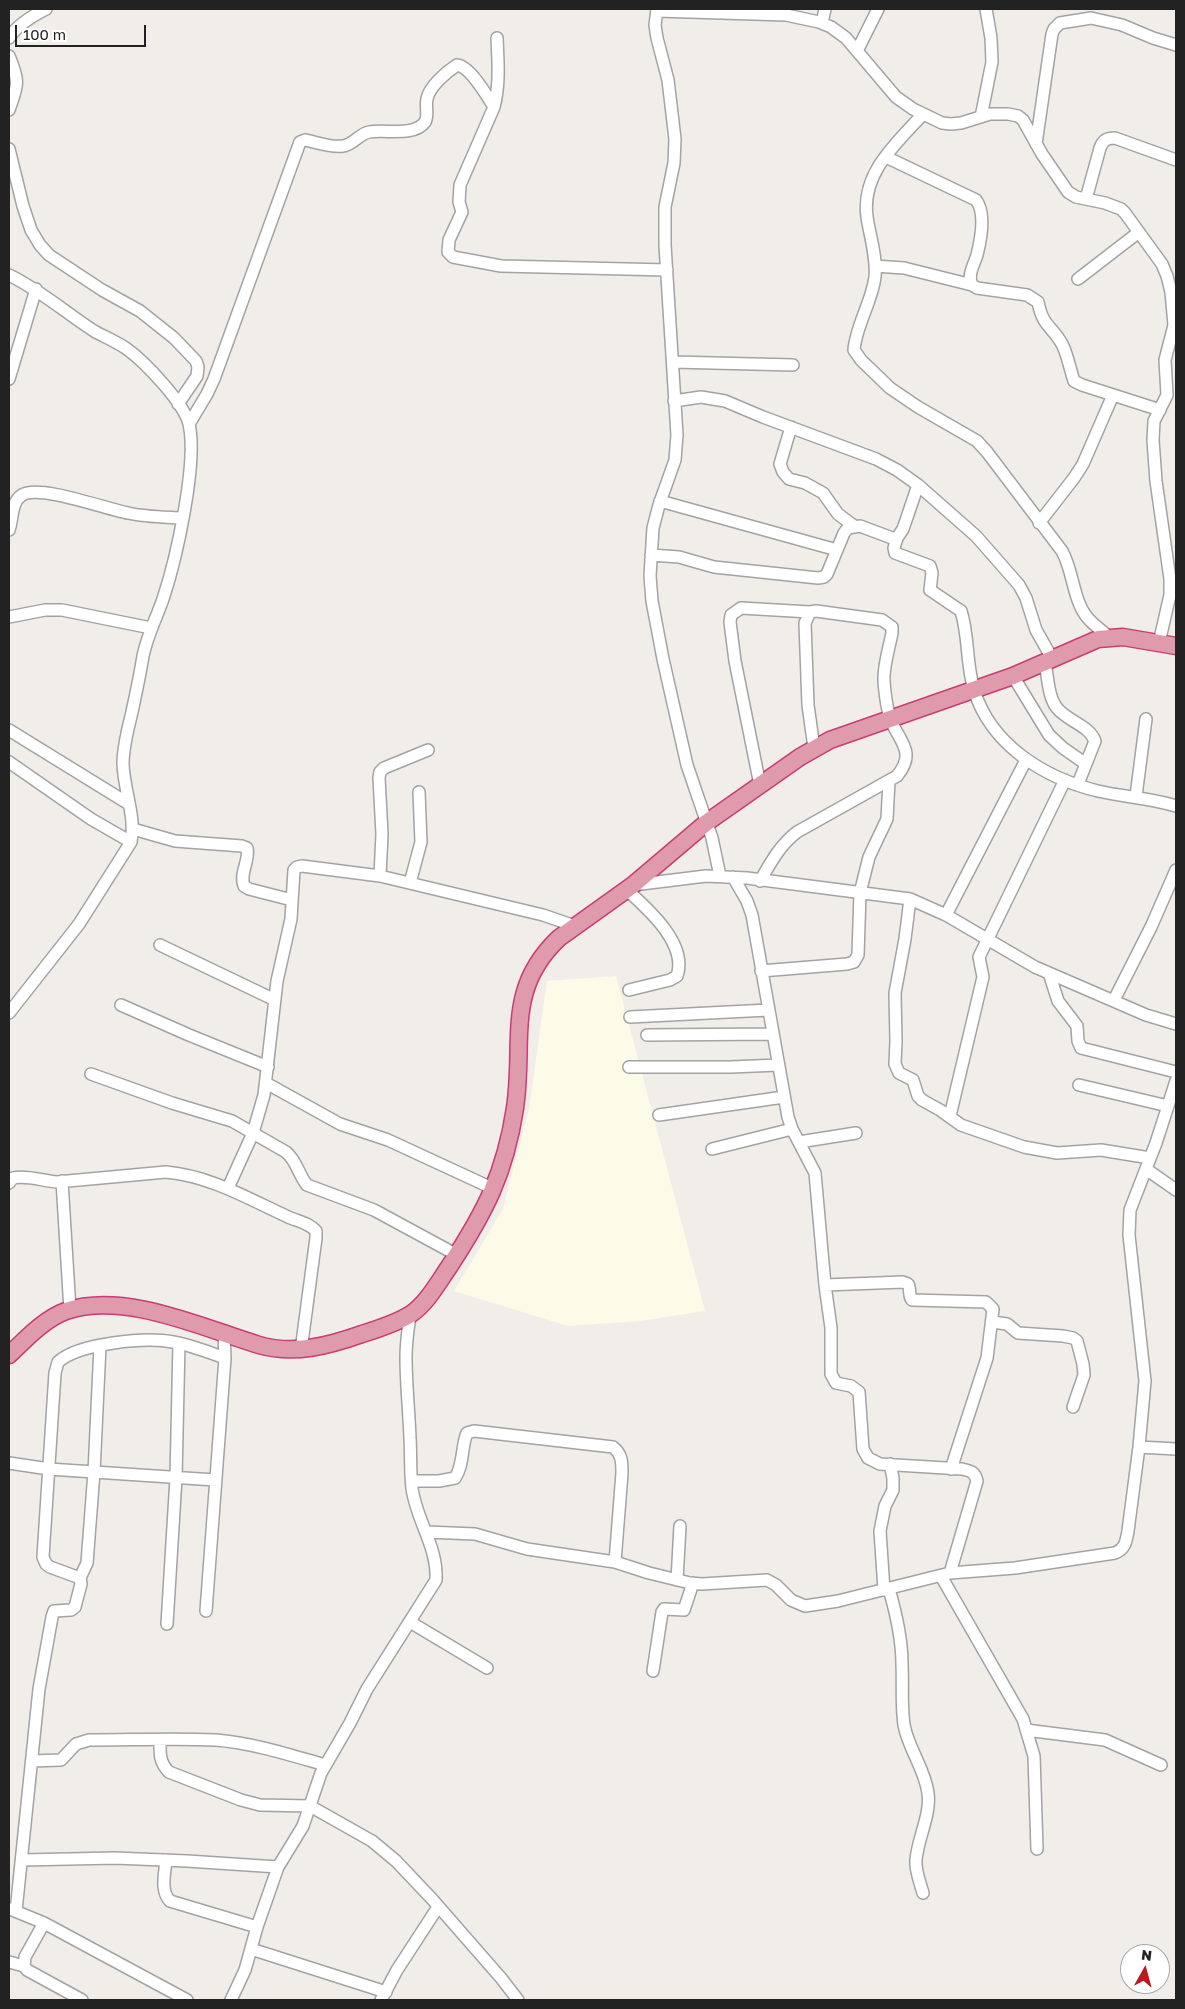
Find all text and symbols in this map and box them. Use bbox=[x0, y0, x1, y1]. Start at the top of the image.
scale bar bbox=[18, 15, 149, 47]
text: 100 m bbox=[23, 25, 66, 43]
north arrow bbox=[1120, 1944, 1170, 1994]
text: N bbox=[1140, 1946, 1153, 1964]

